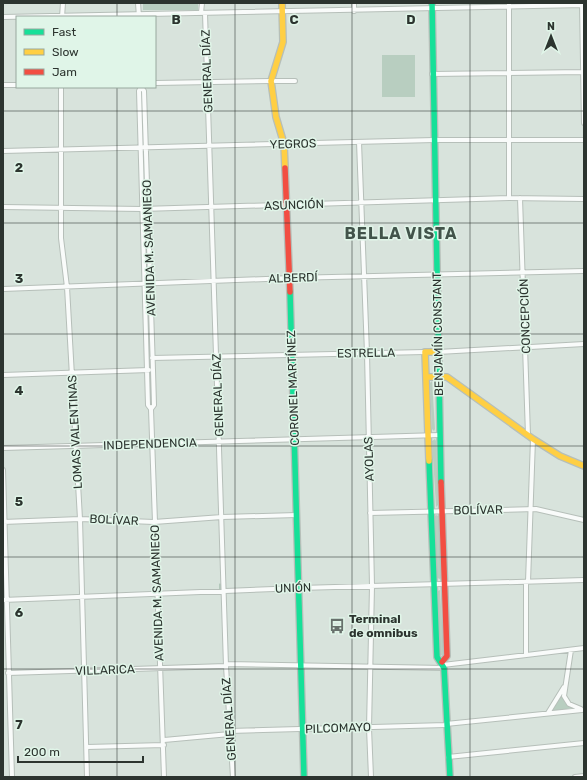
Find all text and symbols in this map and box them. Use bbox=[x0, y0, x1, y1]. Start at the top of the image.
text: B bbox=[171, 12, 181, 27]
text: C bbox=[289, 12, 299, 27]
text: D bbox=[406, 12, 416, 27]
legend bbox=[16, 16, 156, 88]
north arrow bbox=[531, 16, 571, 56]
text: N bbox=[547, 20, 555, 33]
text: Fast bbox=[52, 25, 76, 39]
street label: GENERAL DÍAZ bbox=[199, 29, 215, 113]
text: Slow bbox=[52, 45, 79, 59]
text: Jam bbox=[52, 65, 77, 79]
street label: YEGROS bbox=[269, 136, 317, 152]
text: 2 bbox=[15, 160, 23, 175]
street label: AVENIDA M. SAMANIEGO bbox=[140, 180, 158, 316]
street label: ASUNCIÓN bbox=[264, 197, 324, 213]
district label: BELLA VISTA bbox=[345, 224, 457, 243]
street label: ALBERDÍ bbox=[268, 270, 319, 286]
text: 3 bbox=[15, 271, 24, 286]
street label: BENJAMÍN CONSTANT bbox=[430, 272, 446, 396]
street label: CONCEPCIÓN bbox=[517, 278, 533, 354]
street label: CORONEL MARTÍNEZ bbox=[284, 330, 302, 446]
street label: ESTRELLA bbox=[337, 345, 395, 361]
street label: GENERAL DÍAZ bbox=[210, 353, 226, 437]
street label: LOMAS VALENTINAS bbox=[65, 375, 85, 489]
text: 4 bbox=[15, 383, 24, 398]
street label: INDEPENDENCIA bbox=[103, 435, 197, 453]
street label: AYOLAS bbox=[361, 436, 377, 482]
text: 5 bbox=[15, 494, 23, 509]
street label: BOLÍVAR bbox=[453, 503, 503, 517]
street label: BOLÍVAR bbox=[89, 512, 139, 528]
street label: AVENIDA M. SAMANIEGO bbox=[148, 525, 166, 661]
street label: UNIÓN bbox=[275, 580, 311, 596]
text: 6 bbox=[15, 605, 24, 620]
place label: Terminal de omnibus bbox=[349, 612, 418, 640]
bus stop icon: Terminal de omnibus bbox=[328, 617, 346, 635]
street label: VILLARICA bbox=[75, 662, 135, 678]
street label: GENERAL DÍAZ bbox=[219, 677, 239, 761]
text: 7 bbox=[15, 717, 23, 732]
street label: PILCOMAYO bbox=[305, 720, 371, 736]
scale bar bbox=[18, 738, 143, 764]
text: 200 m bbox=[24, 745, 60, 759]

